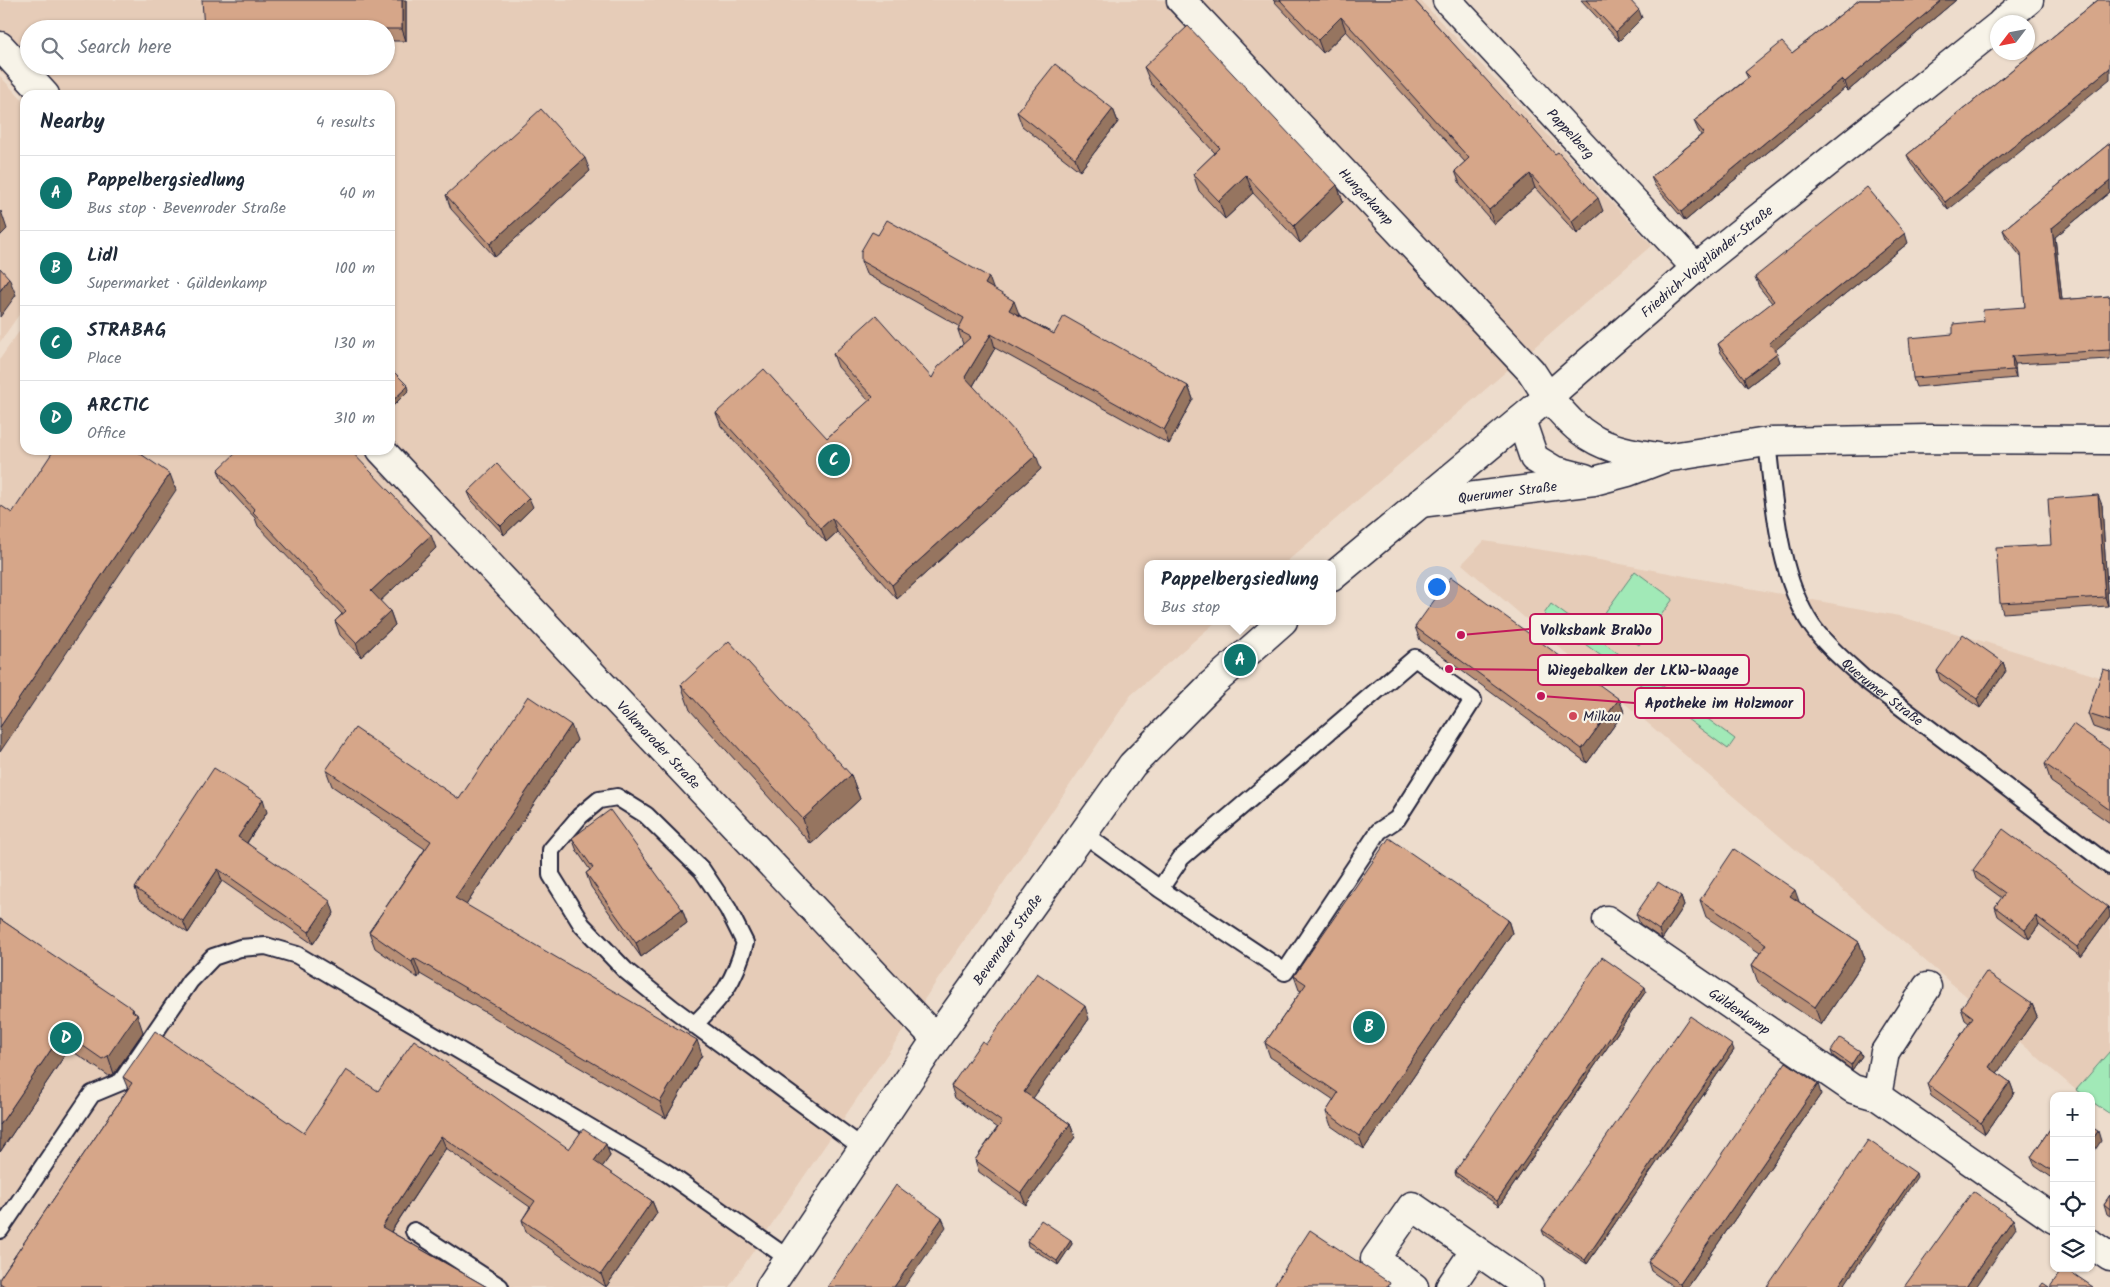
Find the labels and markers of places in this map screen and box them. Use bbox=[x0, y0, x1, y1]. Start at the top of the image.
pin: C bbox=[818, 441, 850, 479]
callout: Volksbank BraWo bbox=[1530, 614, 1662, 644]
pin: A bbox=[1224, 641, 1256, 679]
callout: Wiegebalken der LKW-Waage bbox=[1538, 655, 1749, 685]
callout: Apotheke im Holzmoor bbox=[1635, 688, 1804, 718]
place label: Milkau bbox=[1583, 706, 1621, 728]
marker: Milkau bbox=[1567, 710, 1579, 722]
pin: B bbox=[1353, 1008, 1385, 1046]
pin: D bbox=[50, 1019, 82, 1057]

